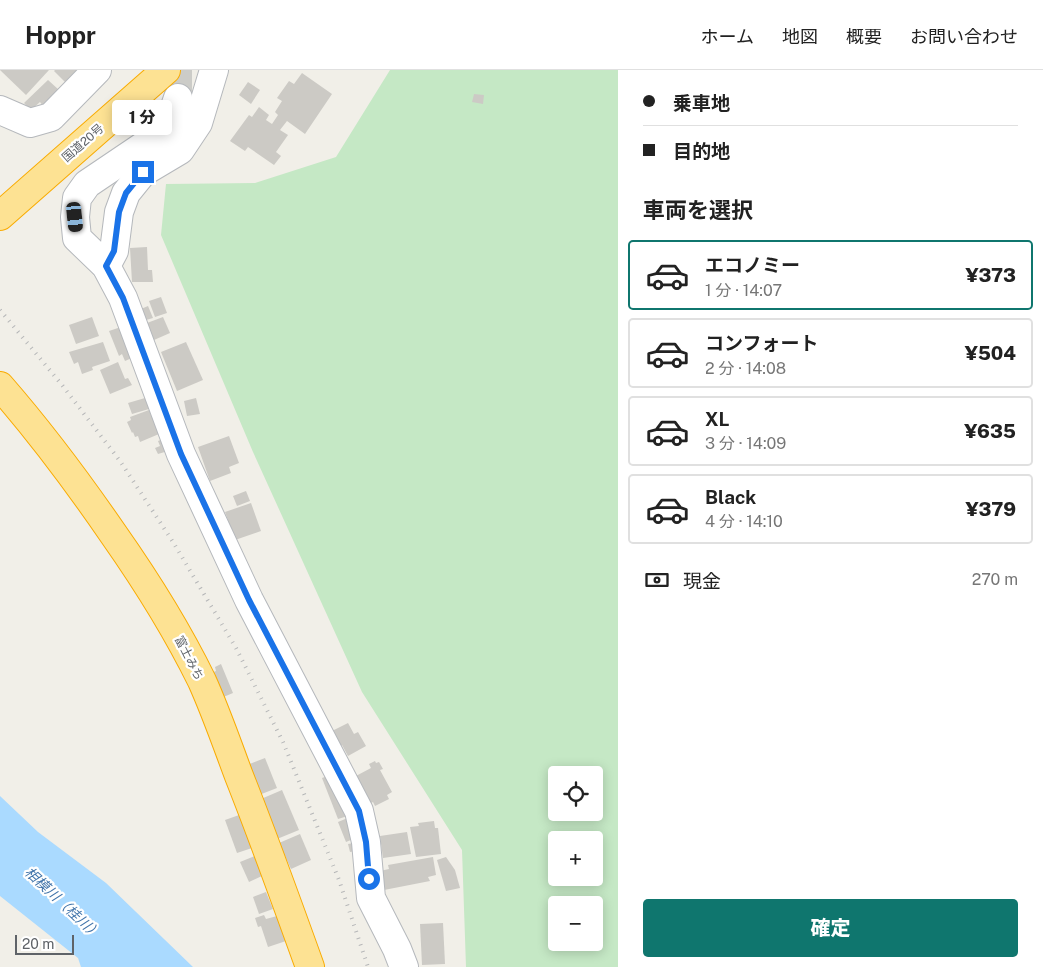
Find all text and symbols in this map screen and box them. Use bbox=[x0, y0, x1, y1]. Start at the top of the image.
text: Hoppr bbox=[25, 21, 96, 49]
text: ホーム bbox=[701, 26, 754, 47]
text: 地図 bbox=[782, 26, 818, 47]
text: 概要 bbox=[846, 26, 882, 47]
text: お問い合わせ bbox=[910, 26, 1018, 47]
text: 乗車地 bbox=[673, 92, 730, 114]
callout: 1 分 bbox=[113, 99, 173, 134]
text: 1 分 bbox=[129, 108, 155, 127]
street label: 国道20号 bbox=[59, 121, 107, 165]
text: 目的地 bbox=[673, 140, 730, 162]
route end bbox=[132, 161, 154, 183]
text: 車両を選択 bbox=[643, 197, 753, 223]
car bbox=[65, 201, 84, 233]
icon: car bbox=[645, 253, 690, 298]
text: エコノミー bbox=[705, 254, 800, 276]
text: ¥373 bbox=[965, 264, 1016, 286]
text: 1 分 · 14:07 bbox=[705, 281, 782, 300]
icon: car bbox=[645, 331, 690, 376]
text: コンフォート bbox=[705, 332, 818, 354]
text: ¥504 bbox=[965, 342, 1016, 364]
text: 2 分 · 14:08 bbox=[705, 359, 786, 378]
text: XL bbox=[705, 408, 730, 430]
icon: car bbox=[645, 409, 690, 454]
text: ¥635 bbox=[964, 420, 1016, 442]
text: 3 分 · 14:09 bbox=[705, 434, 786, 453]
text: Black bbox=[705, 486, 756, 508]
icon: car bbox=[645, 487, 690, 532]
text: ¥379 bbox=[966, 498, 1016, 520]
text: 4 分 · 14:10 bbox=[705, 512, 783, 531]
icon: cash bbox=[643, 566, 671, 594]
text: 現金 bbox=[683, 570, 721, 592]
text: 270 m bbox=[972, 570, 1018, 589]
street label: 富士みち bbox=[172, 633, 206, 683]
map controls bbox=[548, 766, 603, 951]
button: locate bbox=[548, 766, 603, 821]
button: + bbox=[548, 831, 603, 886]
water label: 相模川（桂川） bbox=[22, 864, 104, 942]
route start bbox=[358, 868, 380, 890]
button: − bbox=[548, 896, 603, 951]
button: 確定 bbox=[643, 899, 1018, 957]
scale bar bbox=[15, 932, 74, 955]
text: 20 m bbox=[22, 936, 54, 952]

